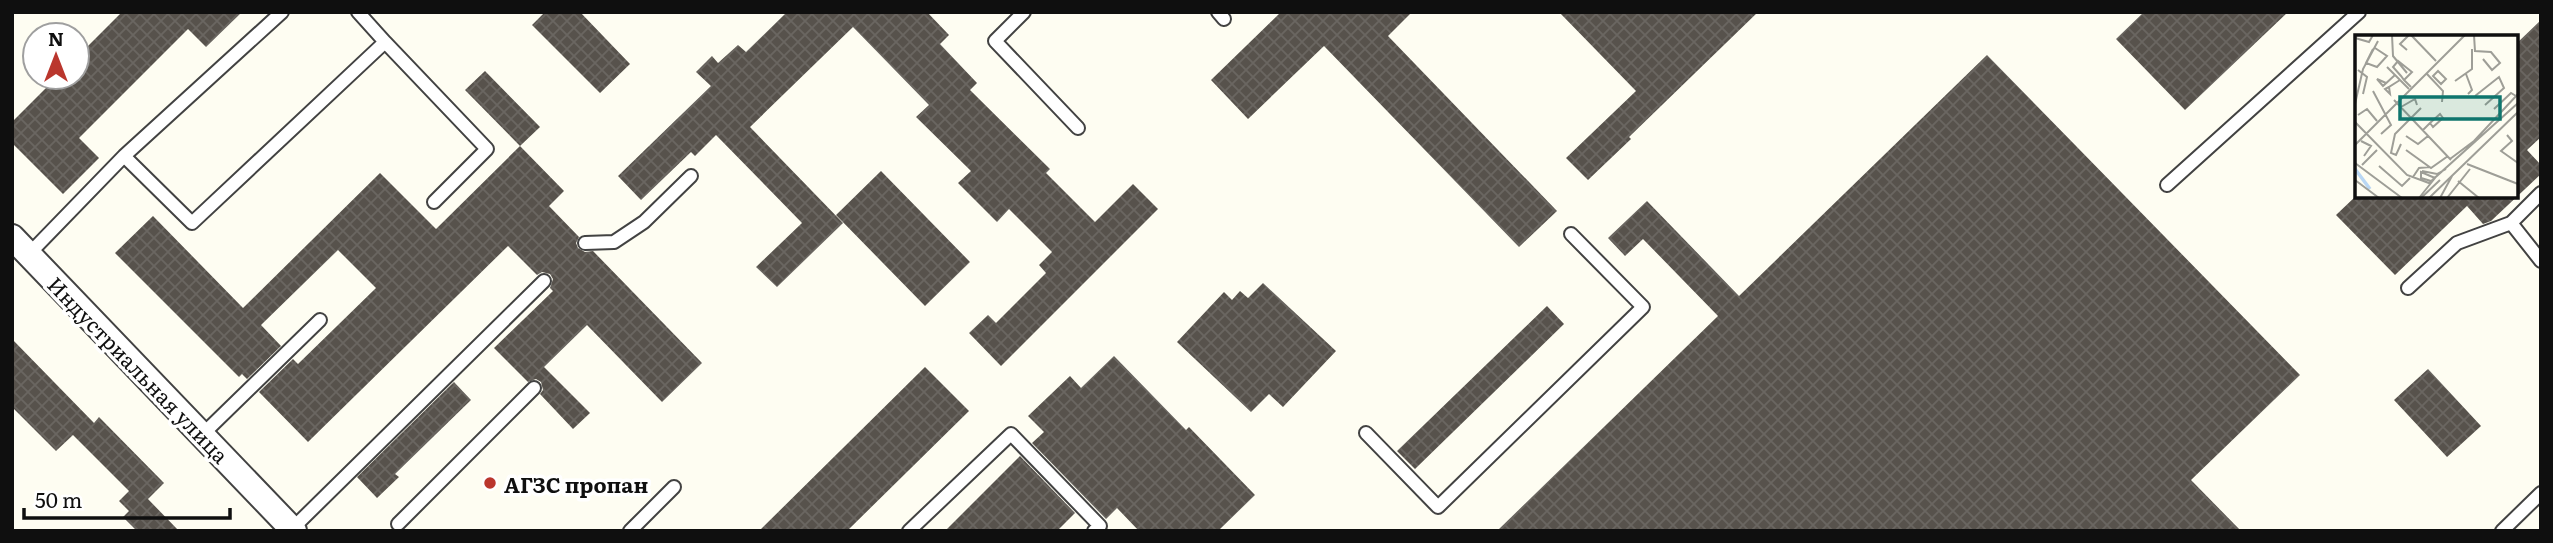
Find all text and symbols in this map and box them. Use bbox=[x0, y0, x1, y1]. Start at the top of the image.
north arrow bbox=[21, 21, 91, 91]
text: N bbox=[48, 24, 64, 52]
inset map bbox=[2355, 35, 2518, 198]
street label: Индустриальная улица bbox=[41, 269, 237, 470]
place label: АГЗС пропан bbox=[504, 468, 648, 499]
marker: АГЗС пропан bbox=[482, 475, 498, 491]
scale bar bbox=[24, 476, 231, 520]
text: 50 m bbox=[35, 483, 82, 514]

